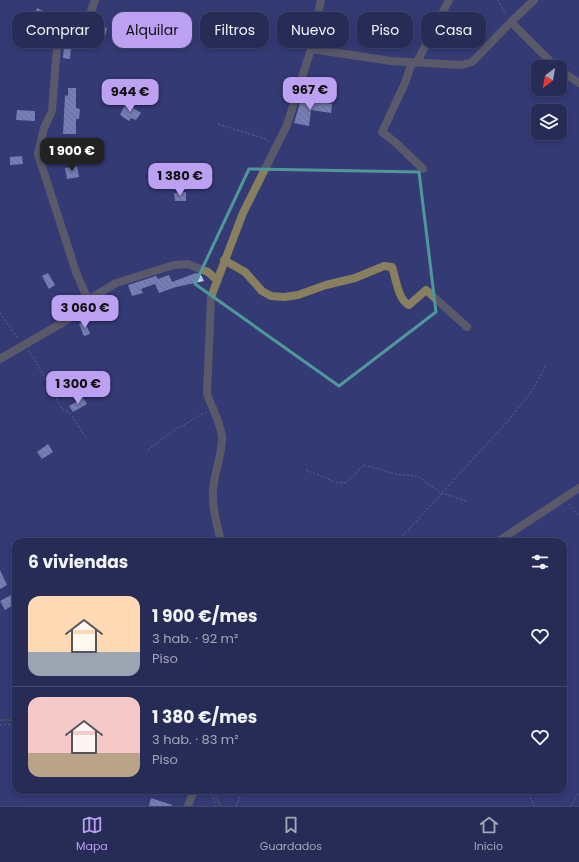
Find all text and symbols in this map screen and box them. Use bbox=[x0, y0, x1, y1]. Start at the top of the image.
chip: Comprar bbox=[12, 12, 104, 48]
chip: Alquilar bbox=[112, 12, 192, 48]
chip: Filtros bbox=[200, 12, 269, 48]
chip: Nuevo bbox=[277, 12, 349, 48]
chip: Piso bbox=[357, 12, 413, 48]
chip: Casa bbox=[421, 12, 486, 48]
north arrow bbox=[531, 60, 567, 96]
map controls bbox=[531, 60, 567, 140]
pin: 967 € bbox=[282, 77, 338, 111]
pin: 944 € bbox=[102, 79, 158, 113]
text: 967 € bbox=[292, 80, 328, 99]
text: 944 € bbox=[111, 82, 149, 101]
button: layers bbox=[531, 104, 567, 140]
pin: 1 900 € bbox=[35, 138, 109, 172]
text: 1 900 € bbox=[49, 141, 95, 160]
pin: 1 380 € bbox=[143, 163, 217, 197]
text: 1 380 € bbox=[157, 166, 203, 185]
pin: 3 060 € bbox=[48, 295, 122, 329]
text: 3 060 € bbox=[61, 298, 109, 317]
pin: 1 300 € bbox=[41, 371, 115, 405]
text: 1 300 € bbox=[55, 374, 101, 393]
text: 6 viviendas bbox=[28, 550, 128, 574]
icon: filters bbox=[529, 551, 551, 573]
text: 1 900 €/mes bbox=[152, 604, 257, 628]
icon: home bbox=[60, 612, 108, 660]
icon: heart bbox=[529, 625, 551, 647]
text: 3 hab. · 92 m² bbox=[152, 629, 238, 648]
text: Piso bbox=[152, 649, 178, 668]
text: 1 380 €/mes bbox=[152, 705, 257, 729]
icon: home bbox=[60, 713, 108, 761]
icon: heart bbox=[529, 726, 551, 748]
text: 3 hab. · 83 m² bbox=[152, 730, 238, 749]
text: Piso bbox=[152, 750, 178, 769]
tab: Mapa bbox=[76, 814, 108, 855]
tab: Guardados bbox=[260, 814, 322, 855]
tab: Inicio bbox=[474, 814, 503, 855]

